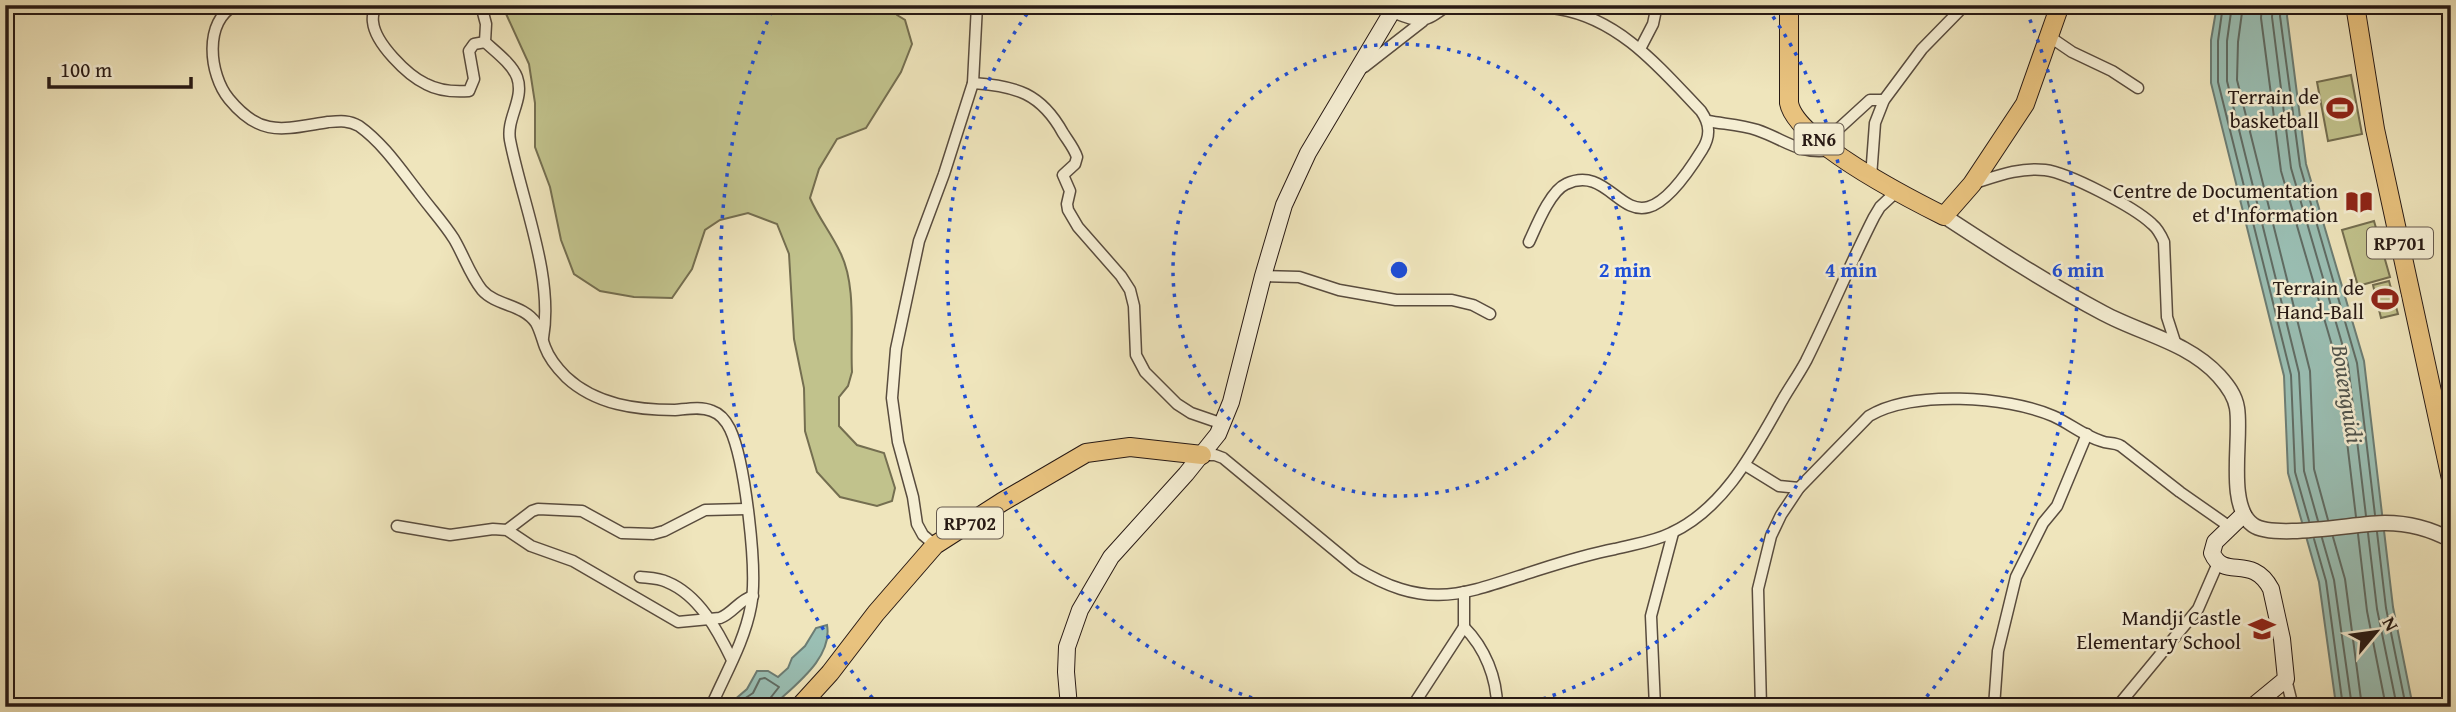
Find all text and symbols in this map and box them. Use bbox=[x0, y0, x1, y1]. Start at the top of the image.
scale bar bbox=[49, 46, 191, 90]
text: 100 m bbox=[60, 54, 112, 85]
place label: Terrain de basketball bbox=[2228, 81, 2319, 136]
sports icon: Terrain de basketball bbox=[2325, 93, 2355, 123]
road number: RN6 bbox=[1794, 124, 1843, 154]
place label: Centre de Documentation et d'Information bbox=[2113, 175, 2338, 230]
library icon: Centre de Documentation et d'Information bbox=[2344, 187, 2374, 217]
road number: RP701 bbox=[2367, 228, 2433, 258]
text: 2 min bbox=[1599, 254, 1652, 285]
text: 4 min bbox=[1825, 254, 1878, 285]
text: 6 min bbox=[2052, 254, 2105, 285]
centre of rings bbox=[1387, 258, 1411, 282]
place label: Terrain de Hand-Ball bbox=[2273, 272, 2364, 327]
sports icon: Terrain de Hand-Ball bbox=[2370, 284, 2400, 314]
water label: Bouenguidi bbox=[2324, 341, 2372, 446]
road number: RP702 bbox=[937, 508, 1003, 538]
north arrow bbox=[2340, 596, 2410, 666]
place label: Mandji Castle Elementary School bbox=[2076, 602, 2241, 657]
text: N bbox=[2376, 611, 2406, 636]
school or university icon: Mandji Castle Elementary School bbox=[2247, 614, 2277, 644]

